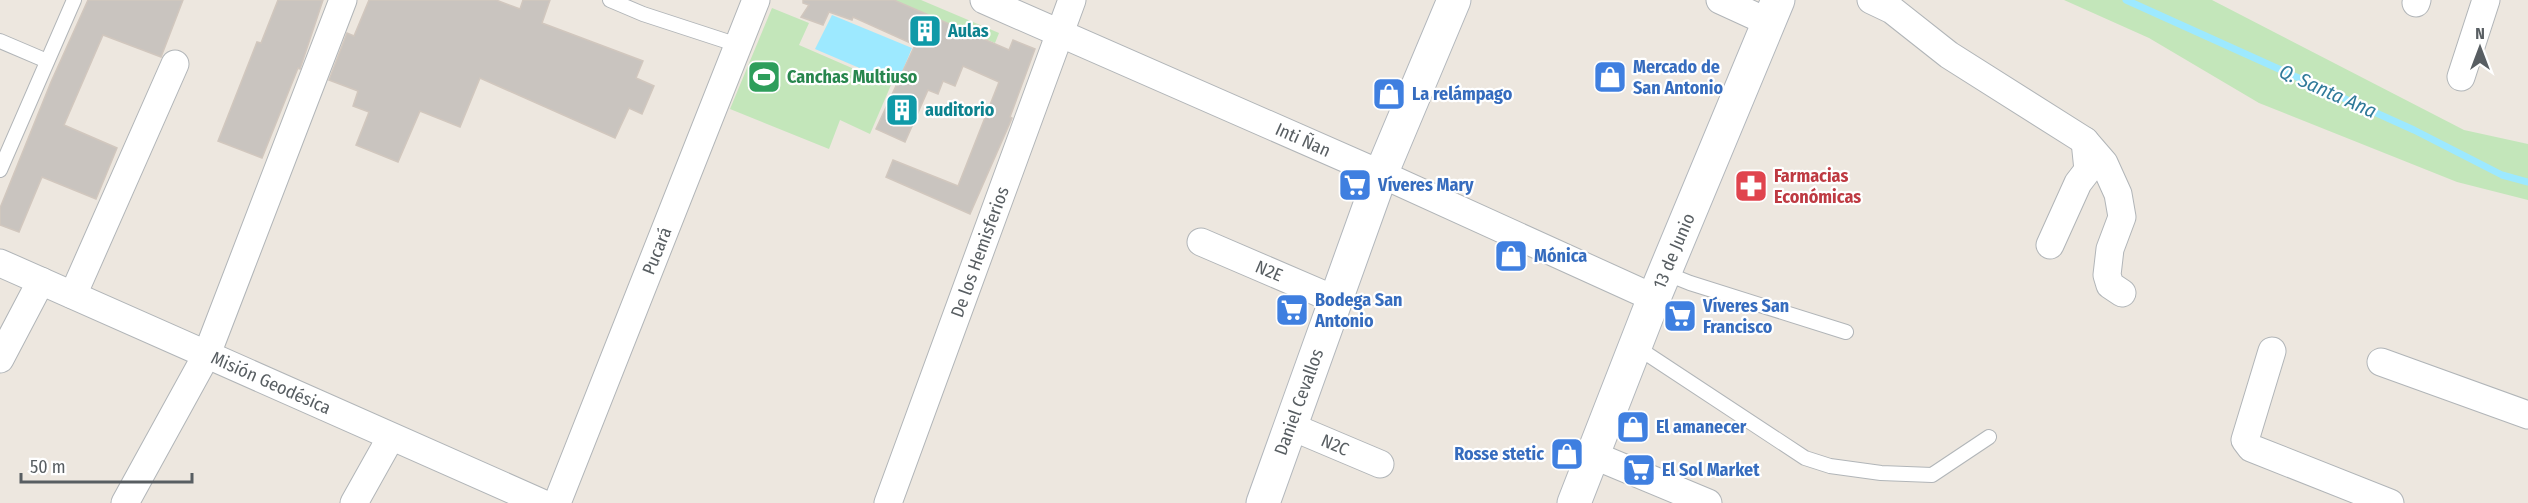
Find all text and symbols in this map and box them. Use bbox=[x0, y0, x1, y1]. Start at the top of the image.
building icon: Aulas bbox=[907, 13, 943, 49]
north arrow bbox=[2450, 18, 2510, 78]
place label: Aulas bbox=[947, 20, 989, 42]
text: N bbox=[2475, 24, 2485, 43]
place label: Mercado de San Antonio bbox=[1633, 56, 1723, 99]
sports icon: Canchas Multiuso bbox=[746, 59, 782, 95]
shop icon: Mercado de San Antonio bbox=[1592, 59, 1628, 95]
water label: Q. Santa Ana bbox=[2276, 59, 2380, 123]
place label: Canchas Multiuso bbox=[787, 66, 918, 88]
shop icon: La relámpago bbox=[1371, 76, 1407, 112]
place label: La relámpago bbox=[1412, 83, 1513, 105]
building icon: auditorio bbox=[884, 92, 920, 128]
place label: auditorio bbox=[925, 99, 995, 121]
street label: Inti Ñan bbox=[1272, 118, 1334, 162]
place label: Farmacias Económicas bbox=[1774, 165, 1861, 208]
supermarket icon: Víveres Mary bbox=[1337, 167, 1373, 203]
pharmacy icon: Farmacias Económicas bbox=[1733, 168, 1769, 204]
place label: Víveres Mary bbox=[1377, 174, 1474, 196]
street label: De los Hemisferios bbox=[946, 183, 1014, 320]
street label: 13 de Junio bbox=[1648, 210, 1700, 292]
street label: Pucará bbox=[638, 224, 676, 278]
shop icon: Mónica bbox=[1493, 238, 1529, 274]
place label: Mónica bbox=[1534, 245, 1587, 267]
street label: N2E bbox=[1252, 256, 1286, 286]
place label: Bodega San Antonio bbox=[1314, 289, 1403, 332]
supermarket icon: Bodega San Antonio bbox=[1274, 292, 1310, 328]
place label: Víveres San Francisco bbox=[1702, 295, 1789, 338]
supermarket icon: Víveres San Francisco bbox=[1662, 298, 1698, 334]
street label: Daniel Cevallos bbox=[1270, 346, 1329, 458]
street label: Misión Geodésica bbox=[208, 347, 334, 419]
shop icon: El amanecer bbox=[1615, 409, 1651, 445]
place label: El amanecer bbox=[1656, 416, 1747, 438]
street label: N2C bbox=[1318, 429, 1352, 461]
shop icon: Rosse stetic bbox=[1549, 436, 1585, 472]
place label: Rosse stetic bbox=[1454, 443, 1544, 465]
scale bar bbox=[21, 446, 192, 484]
supermarket icon: El Sol Market bbox=[1621, 452, 1657, 488]
text: 50 m bbox=[30, 456, 66, 478]
place label: El Sol Market bbox=[1662, 459, 1760, 481]

